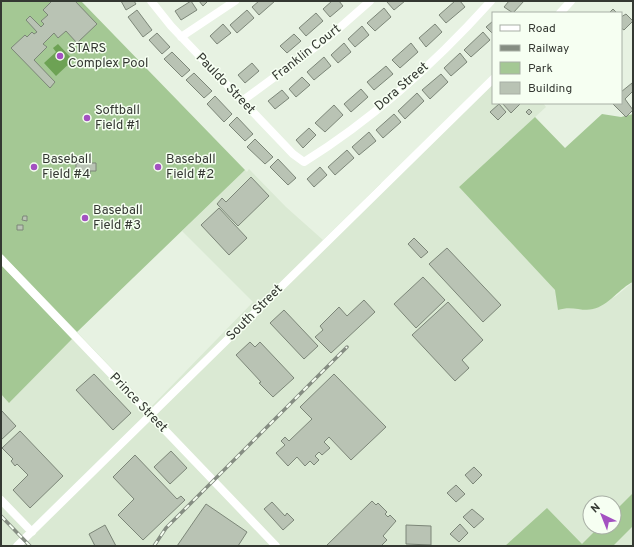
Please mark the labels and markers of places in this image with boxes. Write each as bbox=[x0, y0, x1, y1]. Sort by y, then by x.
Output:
place label: STARS Complex Pool bbox=[68, 41, 148, 72]
marker: STARS Complex Pool bbox=[55, 51, 65, 61]
place label: Softball Field #1 bbox=[95, 103, 140, 134]
marker: Softball Field #1 bbox=[82, 113, 92, 123]
place label: Baseball Field #4 bbox=[42, 152, 92, 183]
place label: Baseball Field #2 bbox=[166, 152, 216, 183]
marker: Baseball Field #4 bbox=[29, 162, 39, 172]
marker: Baseball Field #2 bbox=[153, 162, 163, 172]
place label: Baseball Field #3 bbox=[93, 203, 143, 234]
marker: Baseball Field #3 bbox=[80, 213, 90, 223]

